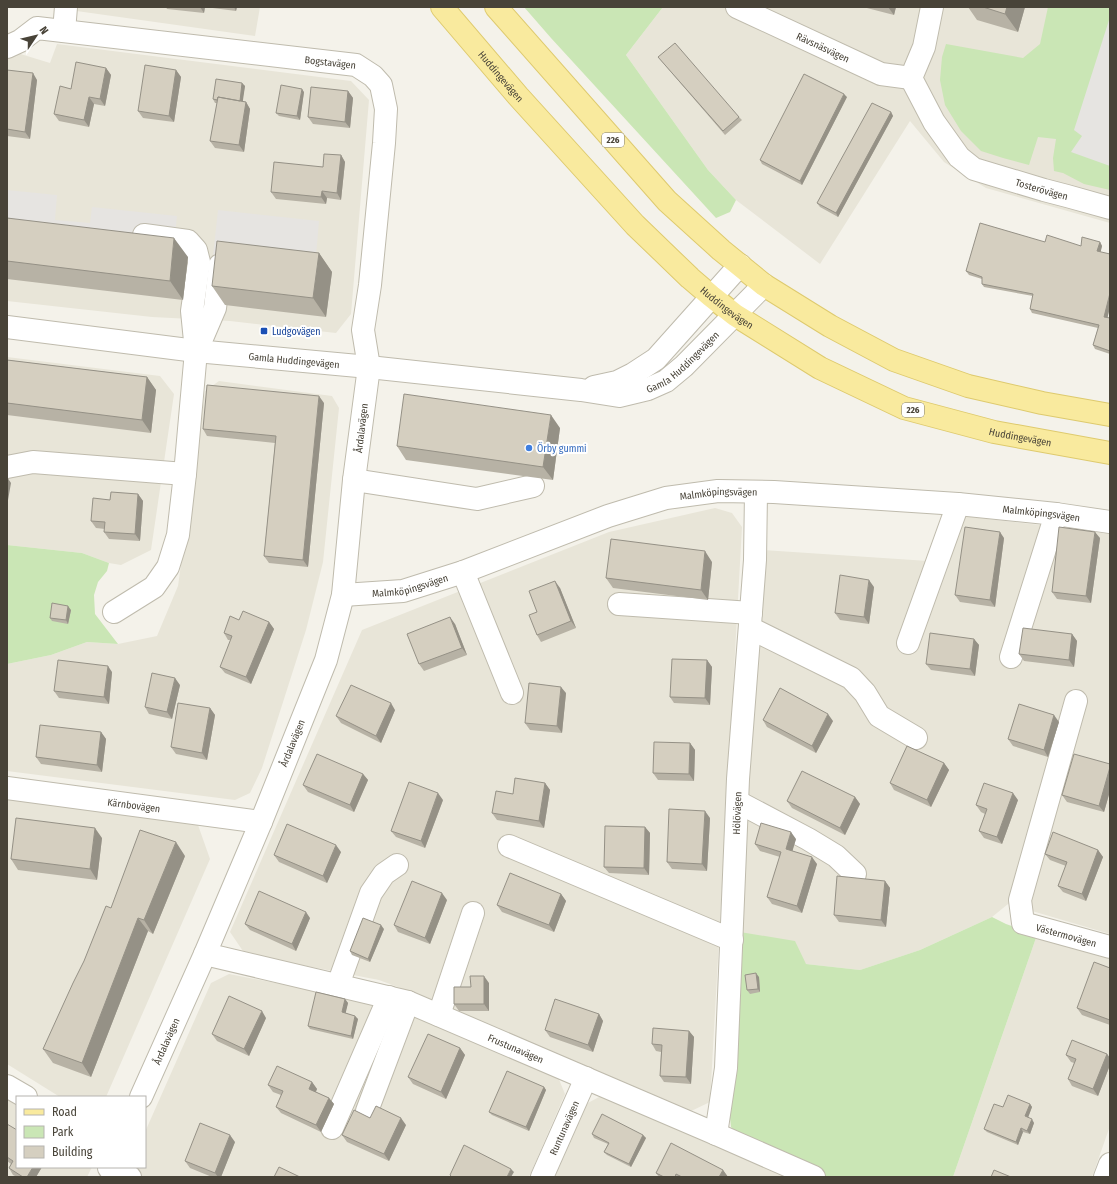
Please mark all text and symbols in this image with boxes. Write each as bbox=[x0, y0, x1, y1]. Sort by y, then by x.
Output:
north arrow bbox=[16, 16, 56, 56]
text: N bbox=[37, 24, 51, 37]
street label: Rävsnäsvägen bbox=[794, 31, 851, 65]
street label: Huddingevägen bbox=[475, 49, 525, 105]
street label: Bogstavägen bbox=[304, 54, 356, 72]
road number: 226 bbox=[602, 133, 624, 147]
street label: Tosterövägen bbox=[1014, 177, 1069, 203]
street label: Huddingevägen bbox=[697, 284, 755, 332]
marker: Ludgovägen bbox=[259, 326, 269, 336]
place label: Ludgovägen bbox=[272, 326, 321, 338]
street label: Gamla Huddingevägen bbox=[645, 329, 722, 396]
street label: Gamla Huddingevägen bbox=[248, 351, 340, 371]
street label: Årdalavägen bbox=[351, 402, 371, 454]
road number: 226 bbox=[902, 403, 924, 417]
street label: Huddingevägen bbox=[988, 426, 1052, 449]
place label: Örby gummi bbox=[537, 442, 587, 455]
marker: Örby gummi bbox=[524, 443, 534, 453]
street label: Malmköpingsvägen bbox=[679, 486, 757, 503]
street label: Malmköpingsvägen bbox=[1002, 504, 1081, 524]
street label: Malmköpingsvägen bbox=[372, 572, 450, 600]
street label: Årdalavägen bbox=[276, 717, 308, 769]
street label: Hölövägen bbox=[731, 791, 744, 835]
street label: Kärnbovägen bbox=[106, 796, 161, 815]
street label: Västermovägen bbox=[1035, 922, 1098, 950]
street label: Årdalavägen bbox=[149, 1015, 183, 1067]
street label: Frustunavägen bbox=[486, 1032, 545, 1066]
legend bbox=[16, 1096, 146, 1168]
street label: Runtunavägen bbox=[547, 1099, 582, 1157]
text: Road bbox=[52, 1105, 77, 1119]
text: Park bbox=[52, 1125, 74, 1139]
text: Building bbox=[52, 1145, 93, 1159]

